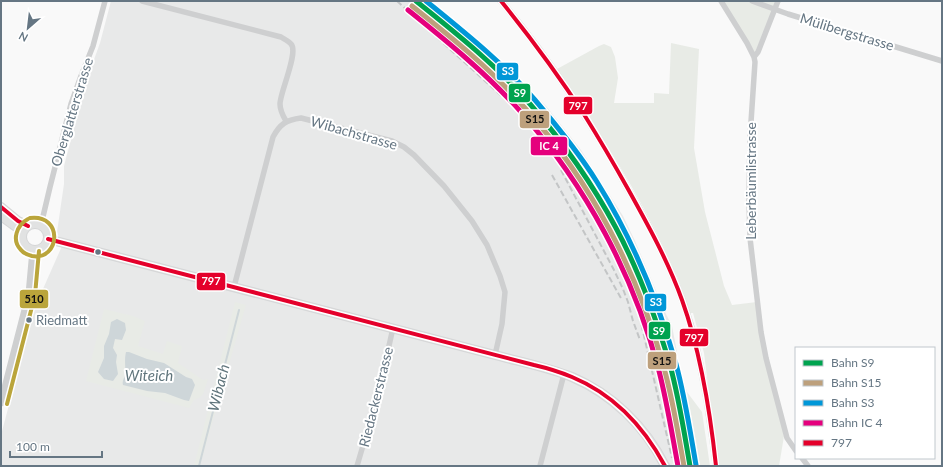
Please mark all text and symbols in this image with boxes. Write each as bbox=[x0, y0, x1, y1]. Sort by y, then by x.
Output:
north arrow bbox=[8, 8, 48, 48]
street label: Mülibergstrasse bbox=[798, 9, 896, 54]
text: N bbox=[16, 30, 30, 45]
street label: Oberglatterstrasse bbox=[47, 55, 96, 168]
line badge: S3 bbox=[496, 62, 519, 81]
text: S3 bbox=[502, 64, 514, 77]
line badge: S9 bbox=[508, 83, 531, 103]
text: S9 bbox=[514, 86, 526, 99]
line badge: 797 bbox=[563, 96, 593, 115]
text: 797 bbox=[568, 99, 588, 112]
line badge: S15 bbox=[519, 110, 550, 129]
street label: Wibachstrasse bbox=[309, 112, 400, 153]
text: S15 bbox=[526, 112, 544, 125]
street label: Leberbäumlistrasse bbox=[742, 122, 759, 240]
line badge: IC 4 bbox=[530, 136, 568, 156]
text: IC 4 bbox=[539, 139, 559, 152]
unlabelled marker bbox=[93, 247, 103, 257]
line badge: 797 bbox=[196, 272, 226, 291]
text: 797 bbox=[201, 274, 221, 287]
line badge: 510 bbox=[19, 289, 49, 309]
text: 510 bbox=[24, 292, 44, 305]
line badge: S3 bbox=[644, 293, 667, 312]
text: S3 bbox=[650, 295, 662, 308]
place label: Riedmatt bbox=[36, 312, 87, 328]
marker: Riedmatt bbox=[24, 315, 34, 325]
line badge: S9 bbox=[648, 321, 671, 340]
text: S9 bbox=[653, 324, 665, 337]
line badge: 797 bbox=[679, 328, 709, 347]
text: 797 bbox=[684, 331, 704, 344]
street label: Riedackerstrasse bbox=[355, 345, 396, 449]
legend bbox=[795, 347, 935, 459]
line badge: S15 bbox=[647, 351, 677, 370]
text: S15 bbox=[653, 354, 671, 367]
text: Bahn S9 bbox=[831, 355, 875, 370]
water label: Wibach bbox=[203, 362, 233, 413]
water label: Witeich bbox=[125, 366, 173, 384]
text: Bahn S15 bbox=[831, 375, 882, 390]
text: Bahn S3 bbox=[831, 395, 875, 410]
text: Bahn IC 4 bbox=[831, 415, 883, 430]
scale bar bbox=[10, 433, 102, 459]
text: 797 bbox=[831, 435, 852, 450]
text: 100 m bbox=[16, 439, 50, 454]

